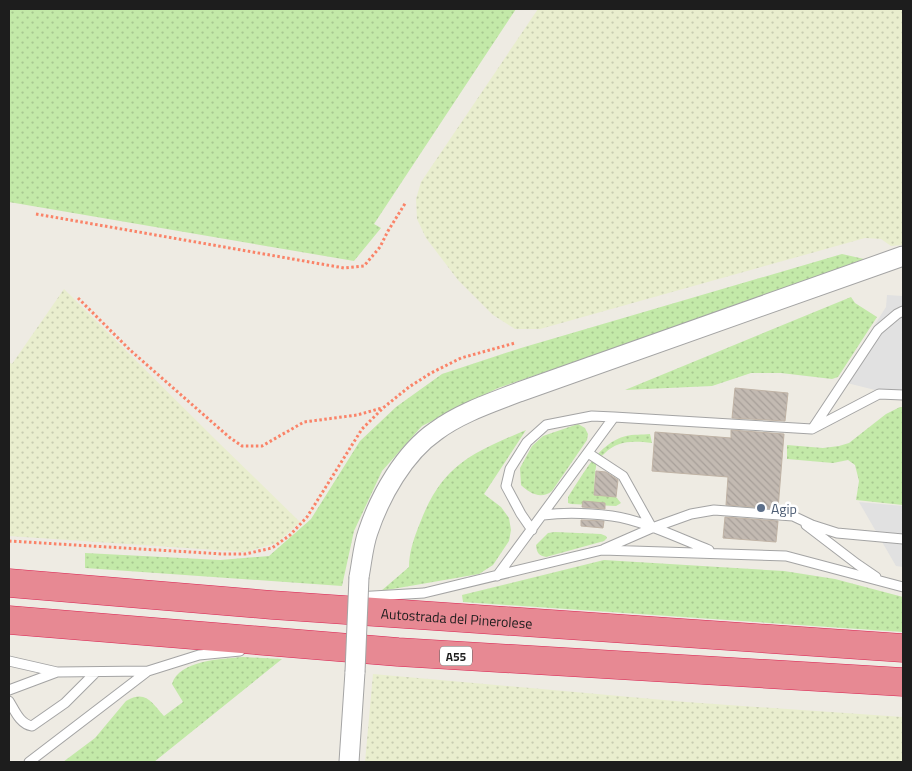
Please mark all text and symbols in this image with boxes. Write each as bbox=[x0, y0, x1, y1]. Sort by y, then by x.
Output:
place label: Agip bbox=[771, 498, 797, 519]
marker: Agip bbox=[755, 502, 767, 514]
street label: Autostrada del Pinerolese bbox=[380, 602, 533, 633]
road number: A55 bbox=[440, 646, 472, 666]

